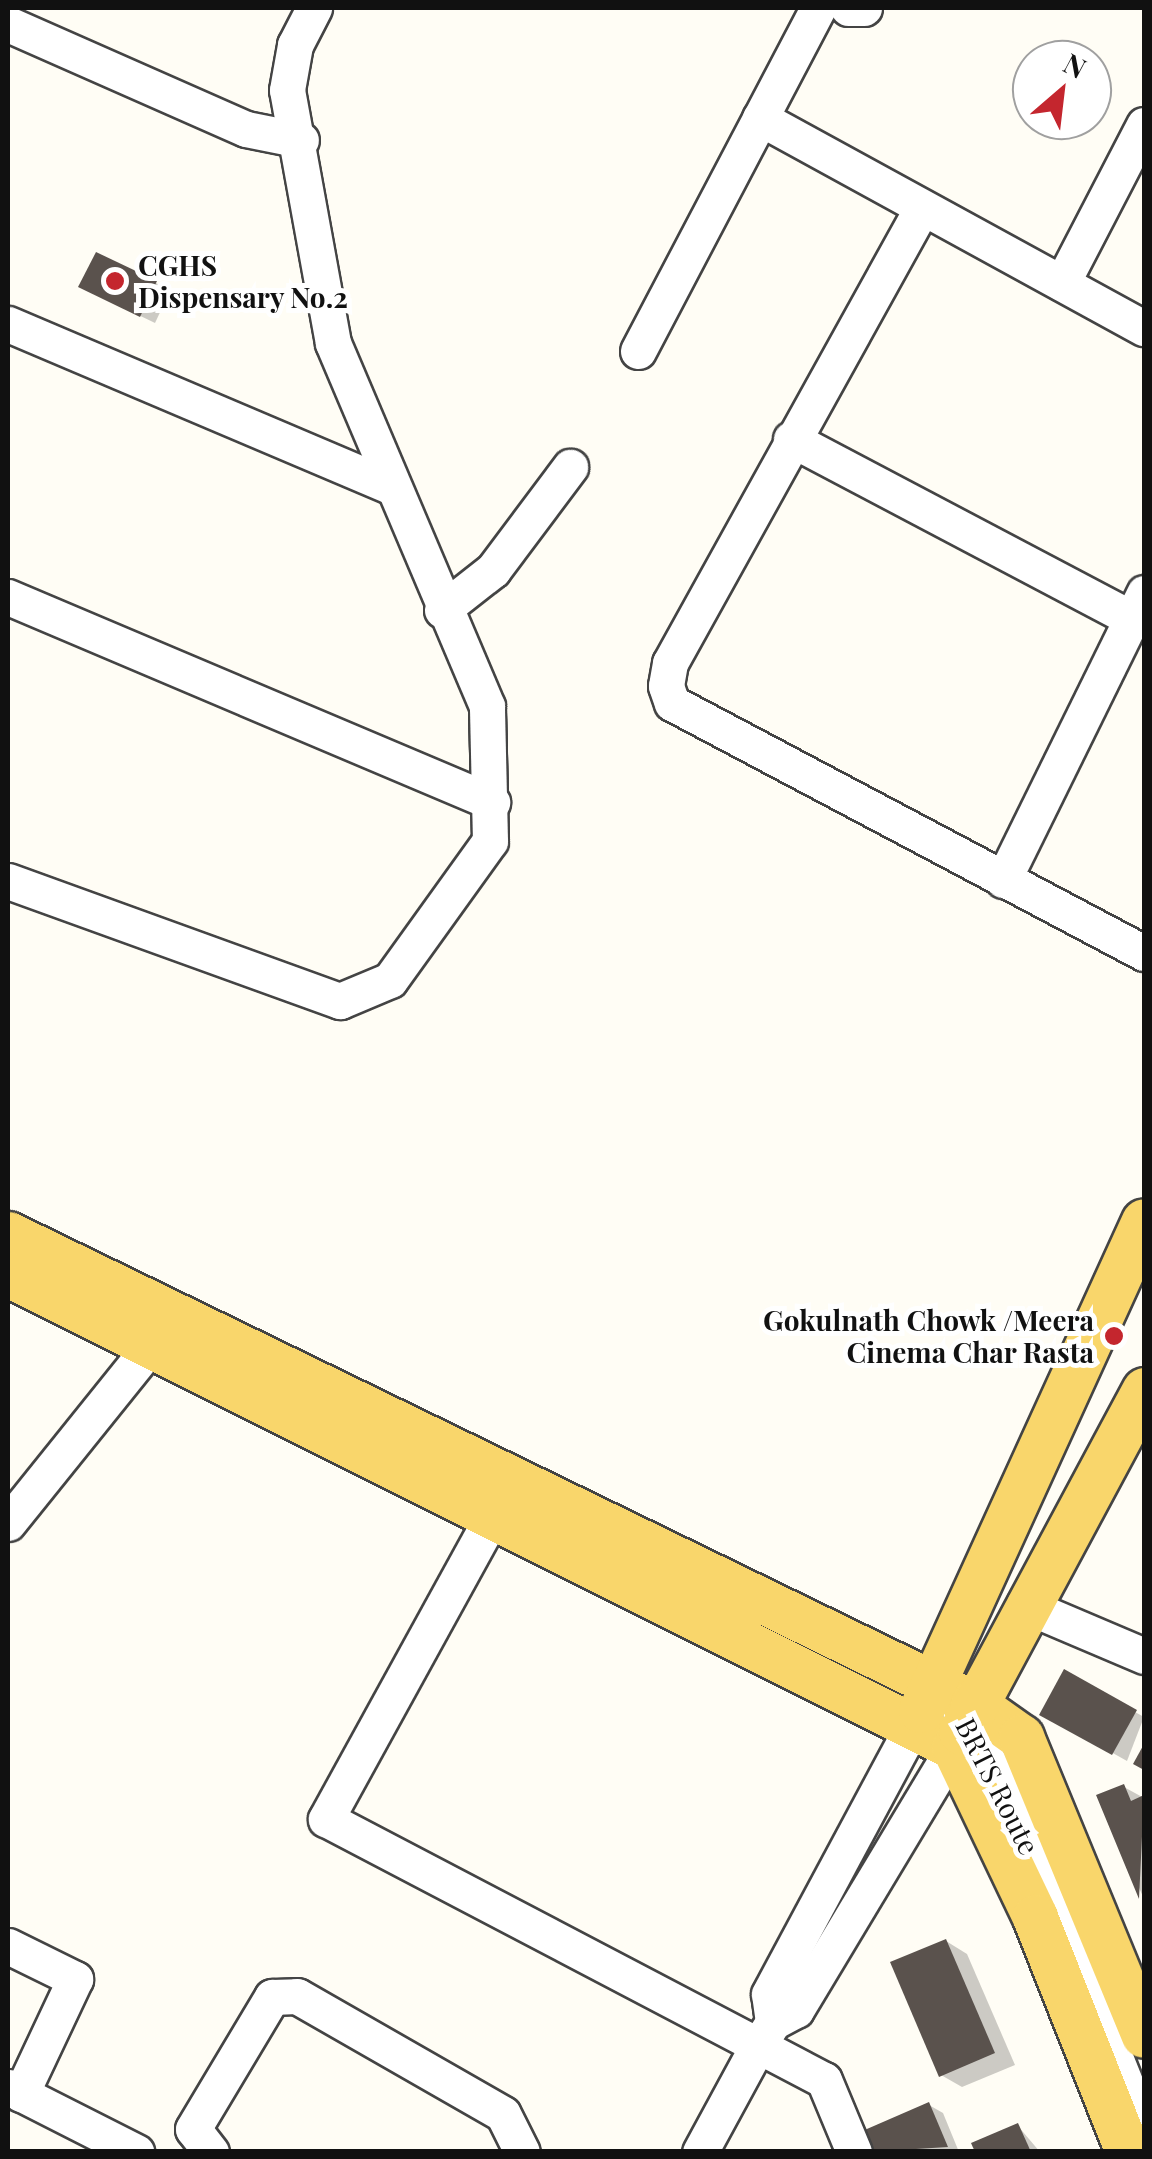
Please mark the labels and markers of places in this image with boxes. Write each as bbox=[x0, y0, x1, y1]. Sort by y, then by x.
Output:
place label: CGHS Dispensary No.2 bbox=[138, 248, 349, 314]
marker: CGHS Dispensary No.2 bbox=[102, 268, 128, 294]
place label: Gokulnath Chowk /Meera Cinema Char Rasta bbox=[763, 1303, 1094, 1369]
marker: Gokulnath Chowk /Meera Cinema Char Rasta bbox=[1103, 1325, 1125, 1347]

